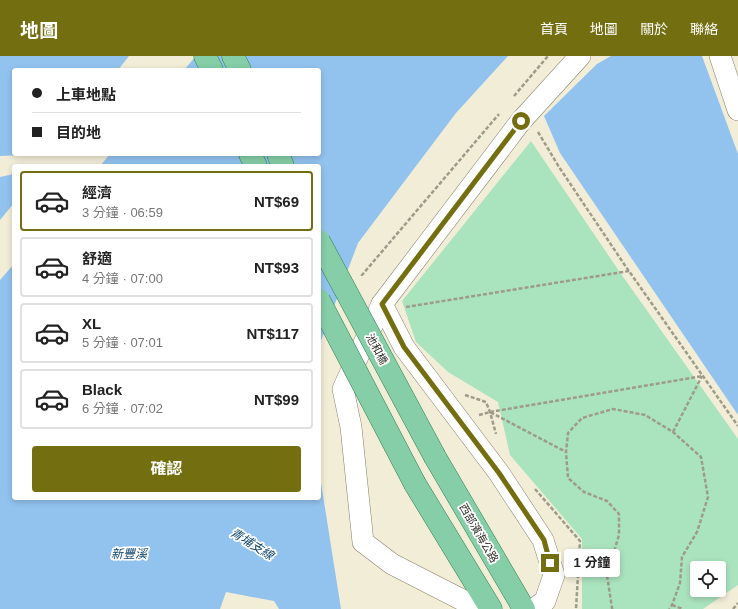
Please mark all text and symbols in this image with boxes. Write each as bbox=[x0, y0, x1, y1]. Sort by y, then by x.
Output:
text: 地圖 bbox=[20, 20, 58, 41]
text: 首頁 bbox=[540, 21, 568, 37]
text: 地圖 bbox=[590, 21, 618, 37]
text: 關於 bbox=[640, 21, 668, 37]
text: 聯絡 bbox=[690, 21, 718, 37]
text: 上車地點 bbox=[56, 86, 116, 103]
route start bbox=[512, 112, 530, 130]
text: 目的地 bbox=[56, 124, 101, 141]
icon: car bbox=[34, 183, 70, 219]
text: 經濟 bbox=[82, 184, 112, 201]
text: NT$69 bbox=[254, 193, 299, 210]
text: 3 分鐘 · 06:59 bbox=[82, 205, 163, 220]
icon: car bbox=[34, 249, 70, 285]
text: 舒適 bbox=[82, 250, 112, 267]
text: NT$93 bbox=[254, 259, 299, 276]
text: 4 分鐘 · 07:00 bbox=[82, 271, 163, 286]
icon: car bbox=[34, 315, 70, 351]
text: XL bbox=[82, 315, 101, 332]
text: NT$117 bbox=[246, 325, 299, 342]
street label: 池和橋 bbox=[364, 332, 390, 366]
text: 5 分鐘 · 07:01 bbox=[82, 335, 163, 350]
icon: car bbox=[34, 381, 70, 417]
text: Black bbox=[82, 381, 122, 398]
text: NT$99 bbox=[254, 391, 299, 408]
text: 6 分鐘 · 07:02 bbox=[82, 401, 163, 416]
button: 確認 bbox=[32, 446, 301, 492]
street label: 西部濱海公路 bbox=[457, 501, 501, 565]
water label: 青埔支線 bbox=[228, 525, 278, 564]
water label: 新豐溪 bbox=[111, 547, 149, 561]
callout: 1 分鐘 bbox=[564, 549, 620, 577]
route end bbox=[541, 554, 559, 572]
text: 1 分鐘 bbox=[574, 555, 610, 570]
map controls bbox=[690, 561, 726, 597]
button: locate bbox=[690, 561, 726, 597]

